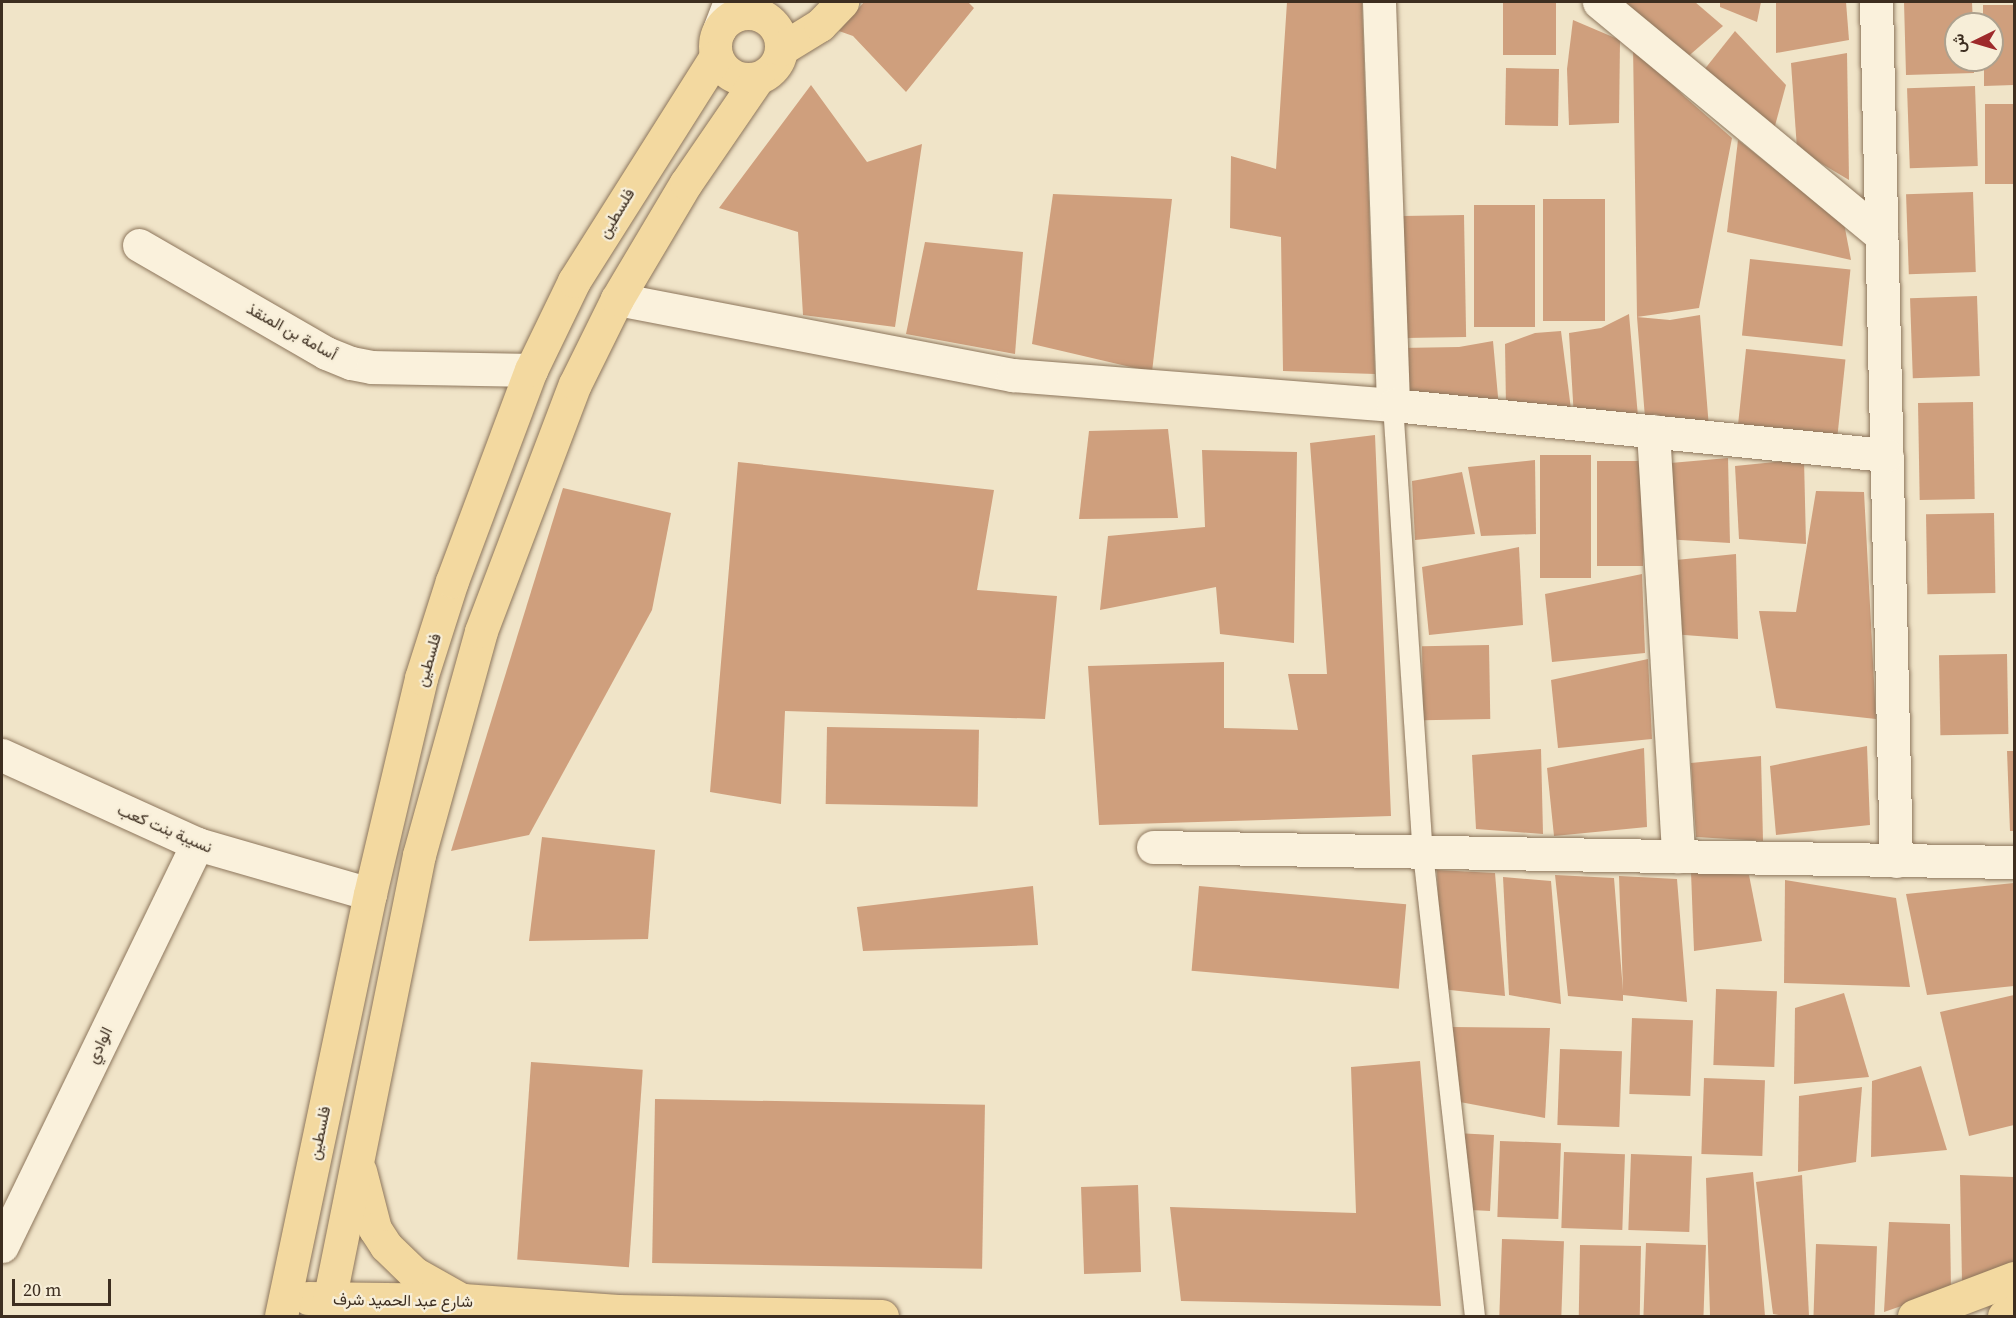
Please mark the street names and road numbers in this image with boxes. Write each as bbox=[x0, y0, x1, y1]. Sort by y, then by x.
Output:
street label: فلسطين bbox=[594, 185, 638, 241]
street label: أسامة بن المنقذ bbox=[243, 298, 341, 364]
street label: فلسطين bbox=[411, 631, 445, 689]
street label: نسيبة بنت كعب bbox=[115, 799, 215, 857]
street label: الوادي bbox=[82, 1024, 116, 1066]
street label: فلسطين bbox=[304, 1104, 334, 1162]
street label: شارع عبد الحميد شرف bbox=[333, 1289, 473, 1311]

